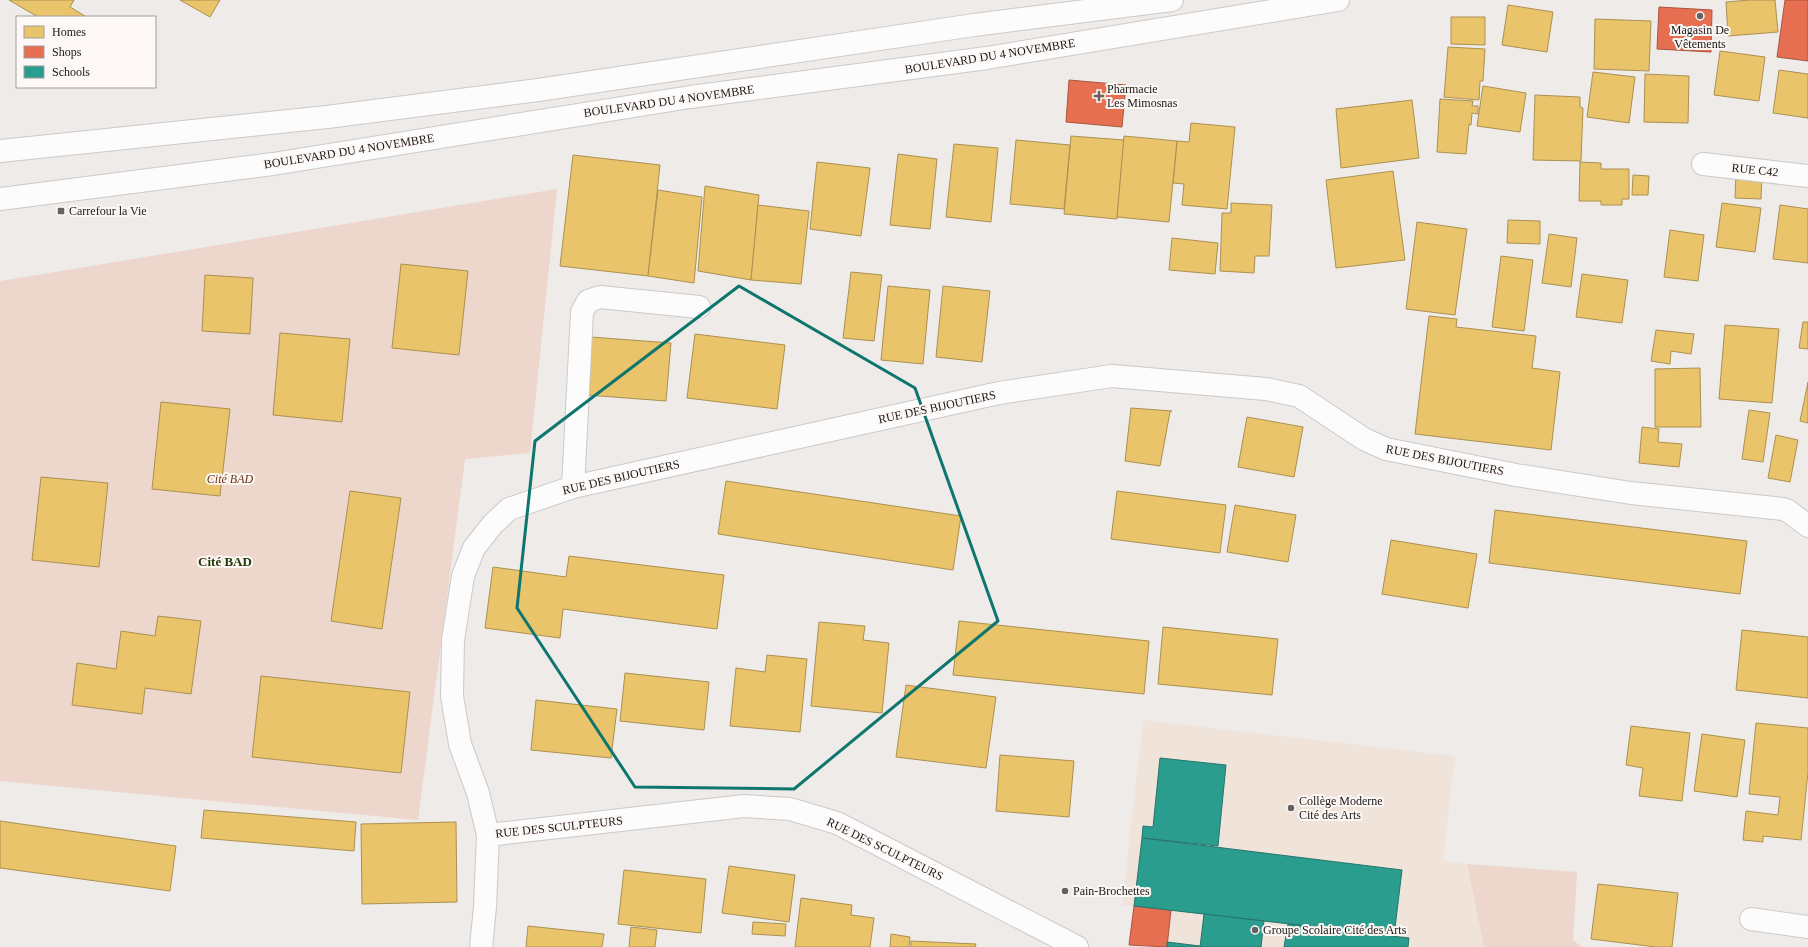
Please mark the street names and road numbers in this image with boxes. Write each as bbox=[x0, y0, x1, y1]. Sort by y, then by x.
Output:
street label: BOULEVARD DU 4 NOVEMBRE bbox=[904, 36, 1076, 76]
street label: BOULEVARD DU 4 NOVEMBRE bbox=[583, 82, 755, 120]
street label: BOULEVARD DU 4 NOVEMBRE bbox=[263, 131, 435, 171]
street label: RUE C42 bbox=[1731, 161, 1779, 179]
street label: RUE DES BIJOUTIERS bbox=[877, 388, 997, 426]
street label: RUE DES BIJOUTIERS bbox=[1385, 442, 1505, 478]
street label: RUE DES BIJOUTIERS bbox=[561, 457, 681, 497]
street label: RUE DES SCULPTEURS bbox=[495, 813, 623, 841]
street label: RUE DES SCULPTEURS bbox=[824, 815, 946, 883]

